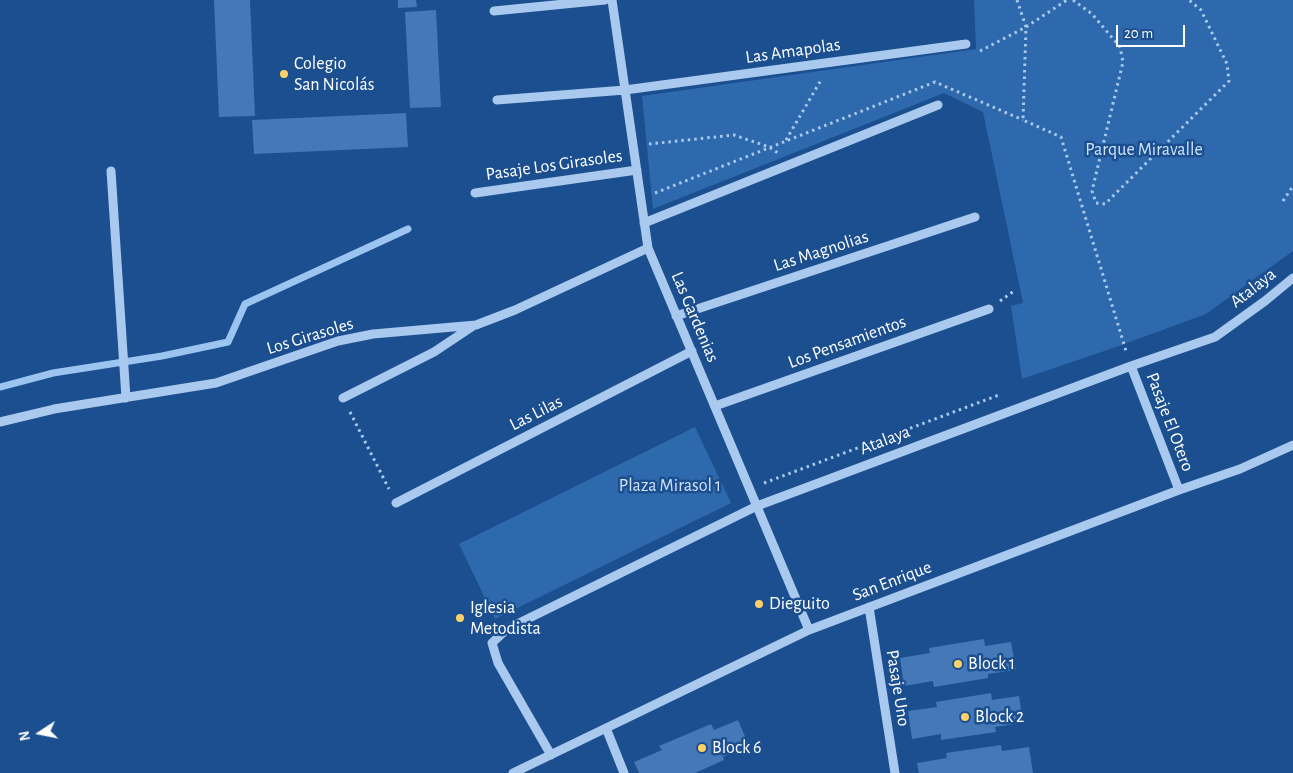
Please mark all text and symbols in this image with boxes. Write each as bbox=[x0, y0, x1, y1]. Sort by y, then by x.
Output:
scale bar bbox=[1118, 15, 1187, 47]
text: 20 m bbox=[1124, 26, 1153, 41]
street label: Las Amapolas bbox=[744, 34, 842, 68]
place label: Colegio San Nicolás bbox=[294, 53, 374, 96]
marker: Colegio San Nicolás bbox=[278, 68, 290, 80]
park label: Parque Miravalle bbox=[1085, 139, 1203, 161]
street label: Pasaje Los Girasoles bbox=[484, 145, 624, 185]
street label: Las Magnolias bbox=[771, 226, 871, 276]
street label: Atalaya bbox=[1226, 263, 1280, 313]
street label: Las Gardenias bbox=[666, 268, 724, 366]
street label: Los Pensamientos bbox=[785, 311, 909, 373]
street label: Los Girasoles bbox=[264, 313, 356, 359]
street label: Pasaje El Otero bbox=[1141, 370, 1199, 474]
street label: Las Lilas bbox=[506, 391, 566, 435]
street label: Atalaya bbox=[857, 421, 913, 459]
park label: Plaza Mirasol 1 bbox=[619, 475, 721, 497]
street label: San Enrique bbox=[849, 556, 935, 606]
place label: Dieguito bbox=[769, 593, 830, 615]
place label: Iglesia Metodista bbox=[470, 597, 541, 640]
marker: Dieguito bbox=[753, 598, 765, 610]
marker: Iglesia Metodista bbox=[454, 612, 466, 624]
street label: Pasaje Uno bbox=[881, 648, 915, 728]
place label: Block 1 bbox=[968, 653, 1015, 675]
marker: Block 1 bbox=[952, 658, 964, 670]
place label: Block 2 bbox=[975, 706, 1024, 728]
north arrow bbox=[15, 708, 65, 758]
marker: Block 2 bbox=[959, 711, 971, 723]
text: N bbox=[17, 730, 33, 742]
place label: Block 6 bbox=[712, 737, 762, 759]
marker: Block 6 bbox=[696, 742, 708, 754]

